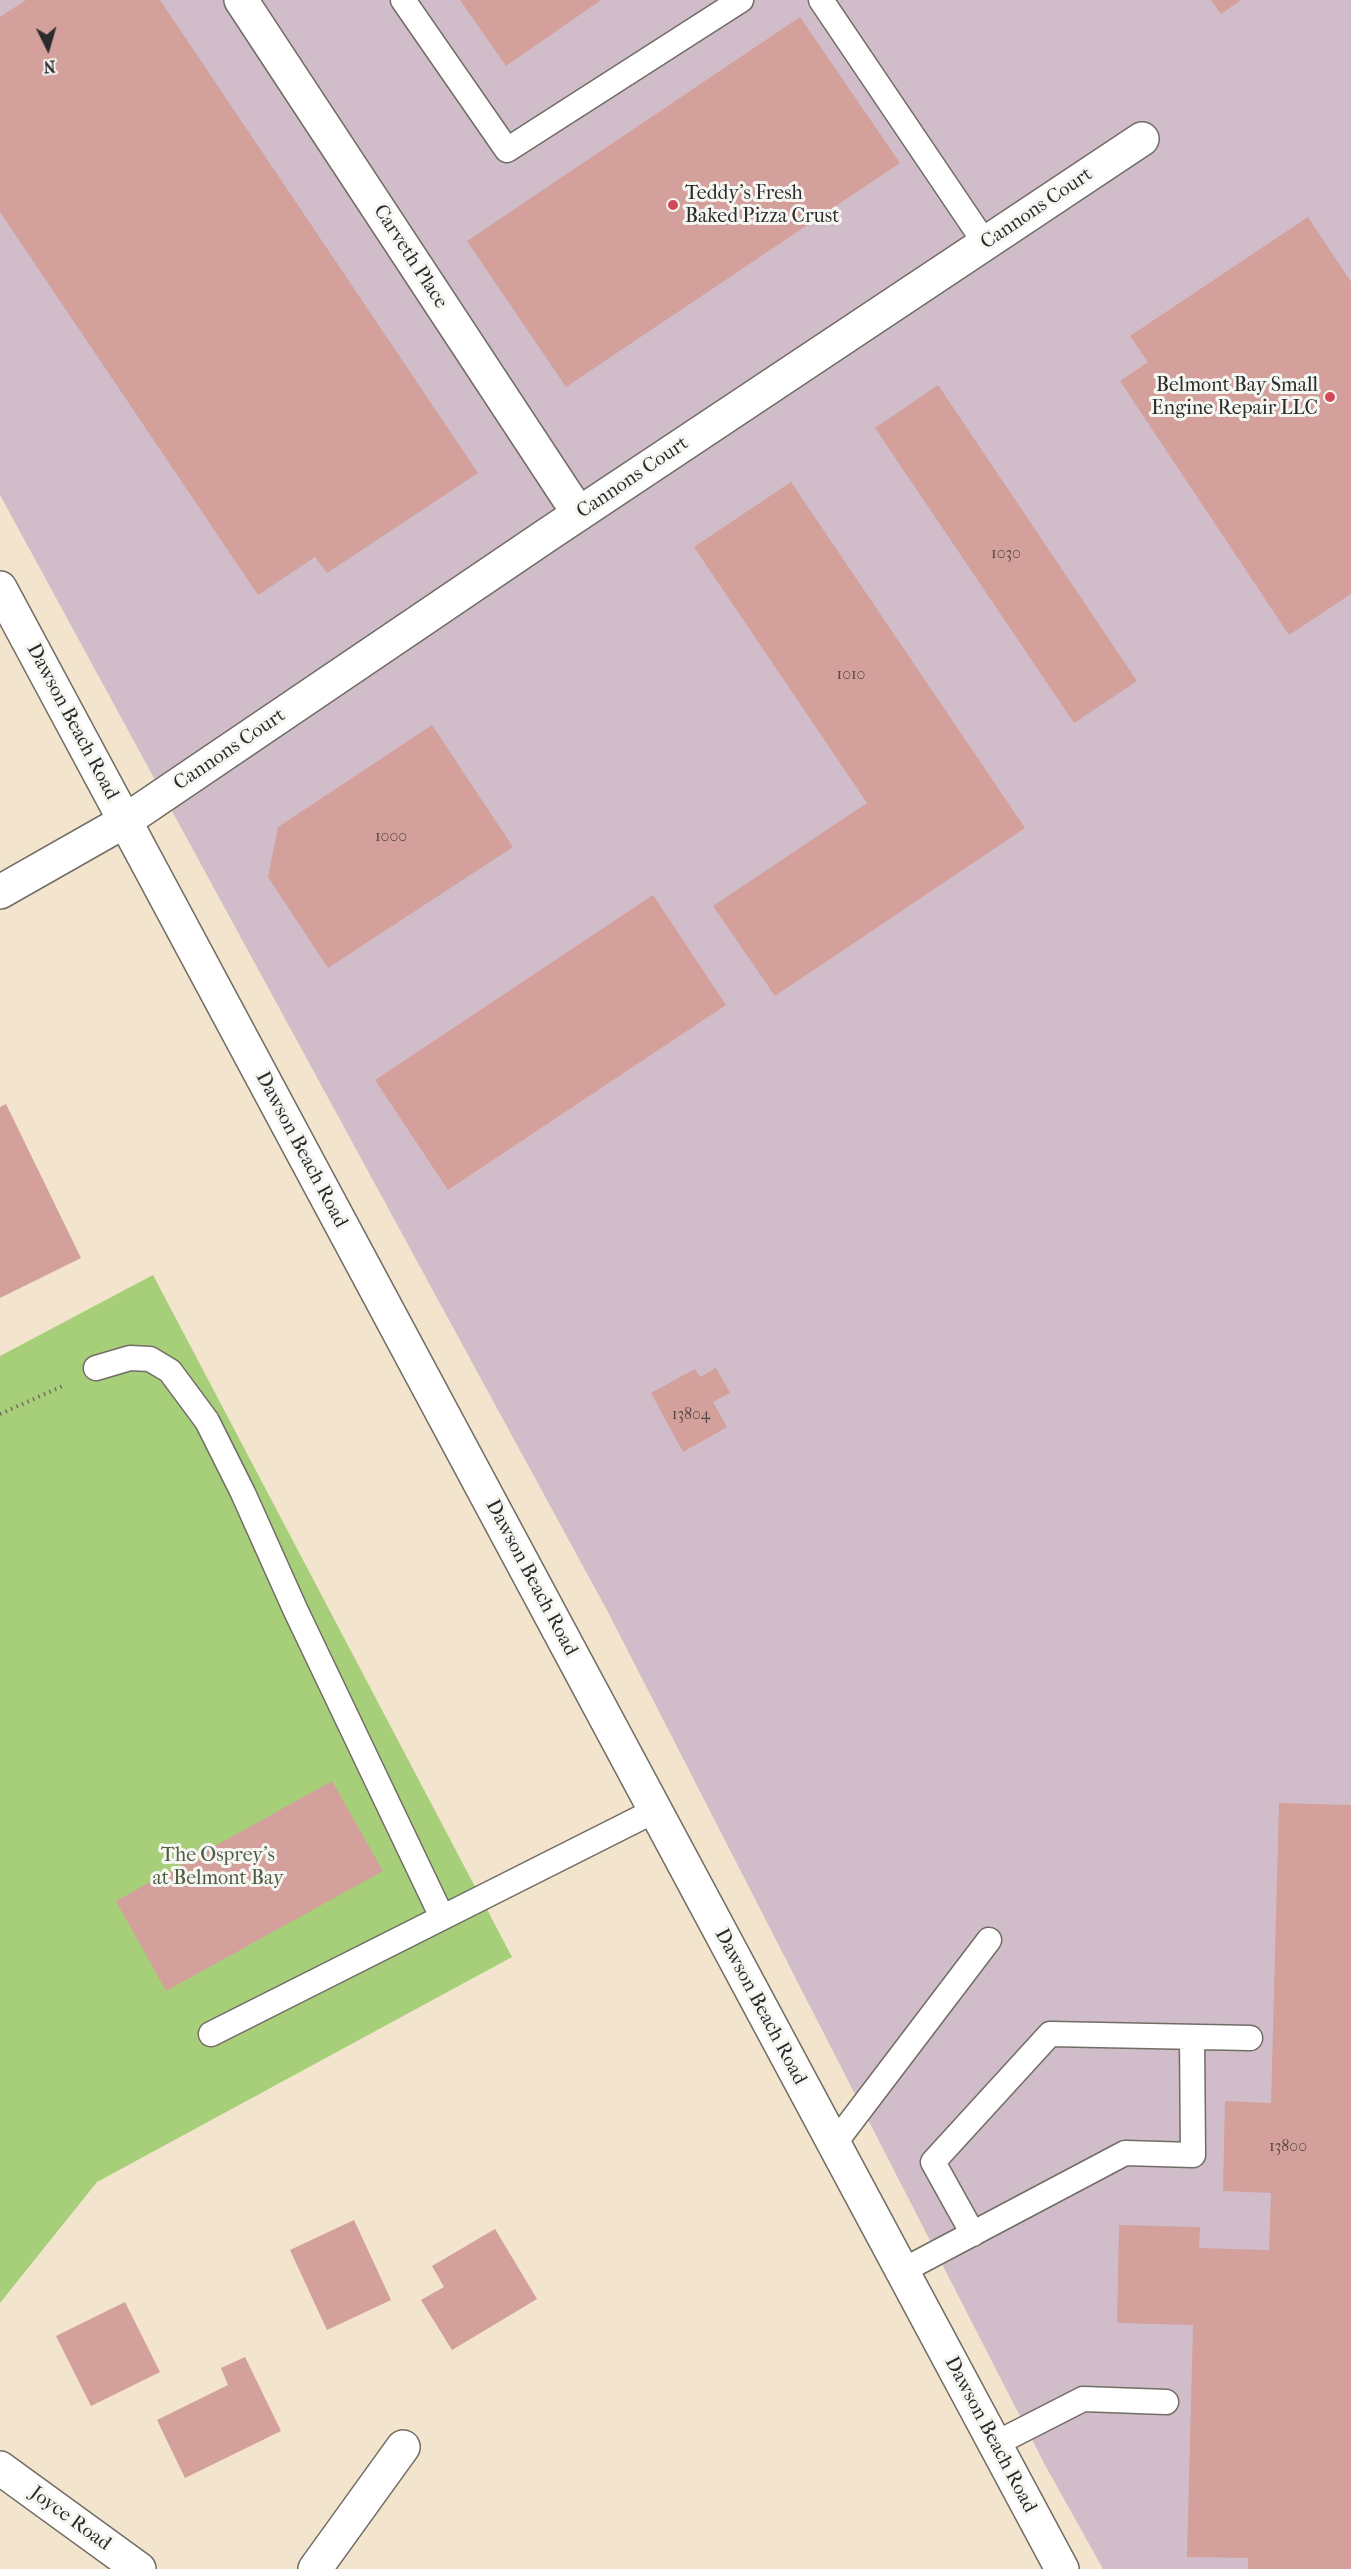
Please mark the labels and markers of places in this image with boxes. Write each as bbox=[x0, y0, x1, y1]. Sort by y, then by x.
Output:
place label: Teddy's Fresh Baked Pizza Crust bbox=[685, 182, 839, 229]
marker: Teddy's Fresh Baked Pizza Crust bbox=[666, 198, 680, 212]
place label: Belmont Bay Small Engine Repair LLC bbox=[1151, 374, 1318, 421]
marker: Belmont Bay Small Engine Repair LLC bbox=[1323, 390, 1337, 404]

